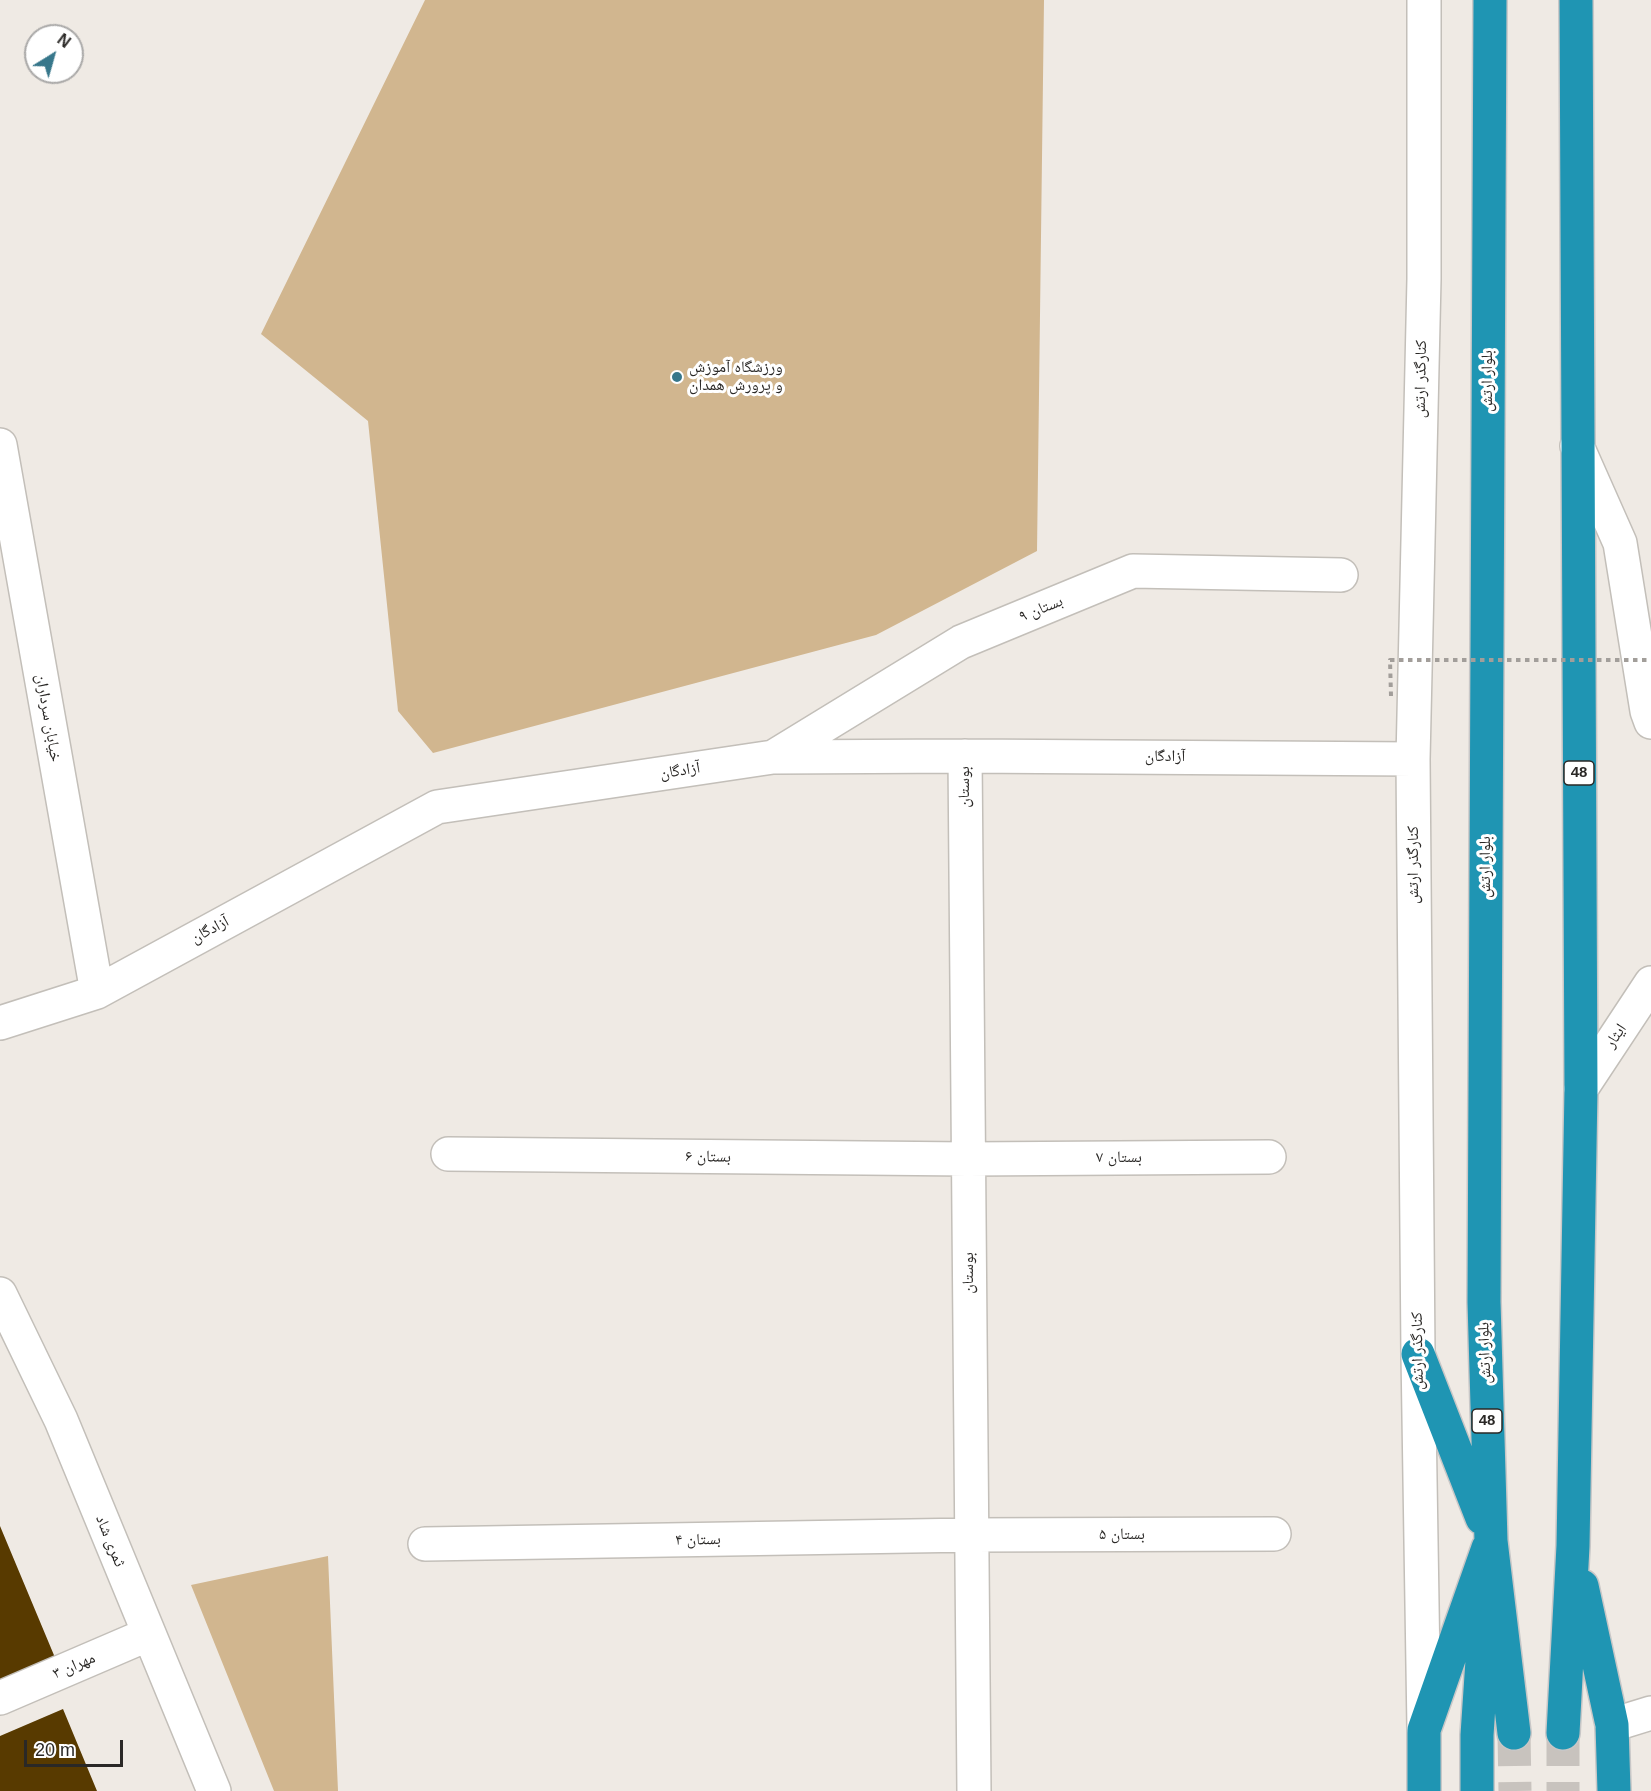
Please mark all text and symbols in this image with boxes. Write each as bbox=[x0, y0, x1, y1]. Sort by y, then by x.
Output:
north arrow bbox=[24, 24, 84, 84]
text: N bbox=[54, 31, 74, 51]
street label: کنارگذر ارتش bbox=[1411, 340, 1431, 418]
street label: بلوار ارتش bbox=[1478, 350, 1498, 412]
place label: ورزشگاه آموزش و پرورش همدان bbox=[689, 358, 783, 396]
marker: ورزشگاه آموزش و پرورش همدان bbox=[670, 370, 684, 384]
street label: بستان ۹ bbox=[1016, 592, 1066, 626]
street label: خیابان سرداران bbox=[31, 672, 65, 764]
street label: آزادگان bbox=[1145, 747, 1185, 767]
street label: آزادگان bbox=[659, 758, 701, 784]
road number: 48 bbox=[1564, 761, 1594, 785]
street label: بوستان bbox=[955, 766, 975, 808]
street label: کنارگذر ارتش bbox=[1404, 826, 1424, 904]
street label: بلوار ارتش bbox=[1476, 836, 1496, 898]
street label: آزادگان bbox=[188, 912, 232, 948]
street label: ایثار bbox=[1601, 1020, 1631, 1052]
street label: بستان ۶ bbox=[685, 1147, 731, 1167]
street label: بستان ۷ bbox=[1096, 1148, 1142, 1168]
street label: بوستان bbox=[959, 1252, 979, 1294]
street label: کنارگذر ارتش bbox=[1408, 1312, 1428, 1390]
street label: بلوار ارتش bbox=[1474, 1322, 1496, 1384]
road number: 48 bbox=[1472, 1409, 1502, 1433]
street label: ثمری شاد bbox=[91, 1512, 129, 1570]
street label: بستان ۵ bbox=[1099, 1525, 1145, 1545]
street label: بستان ۴ bbox=[675, 1530, 721, 1550]
street label: مهران ۳ bbox=[50, 1648, 98, 1684]
scale bar bbox=[27, 1728, 126, 1766]
text: 20 m bbox=[35, 1740, 75, 1760]

